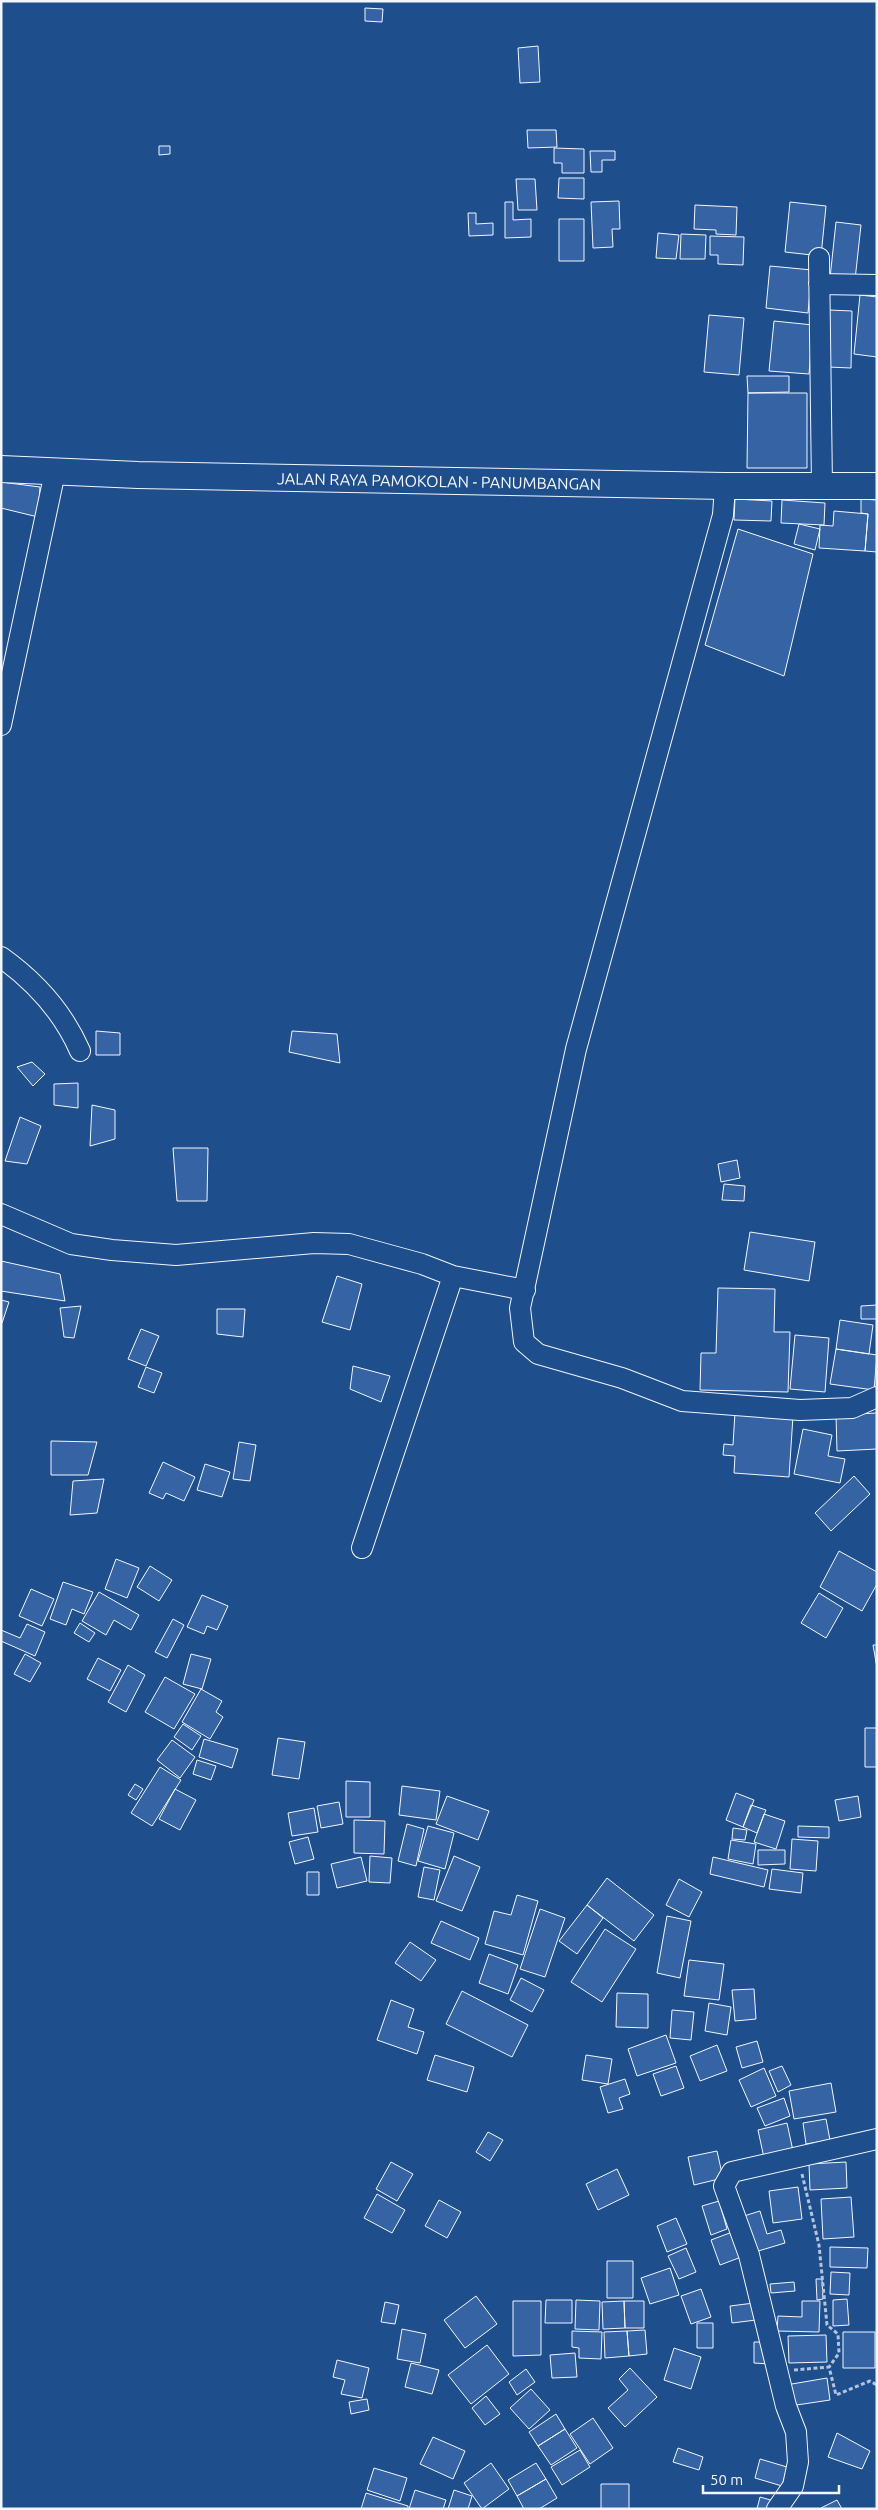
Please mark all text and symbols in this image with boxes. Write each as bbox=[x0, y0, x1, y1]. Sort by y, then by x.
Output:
street label: JALAN RAYA PAMOKOLAN - PANUMBANGAN bbox=[277, 469, 601, 493]
scale bar bbox=[703, 2462, 839, 2494]
text: 50 m bbox=[710, 2471, 743, 2488]

